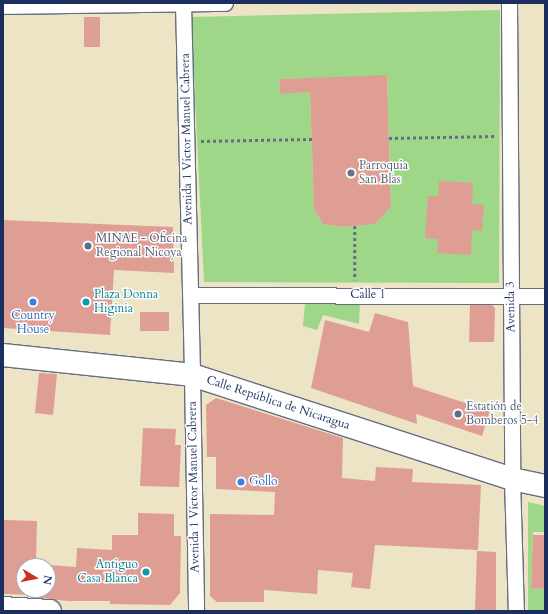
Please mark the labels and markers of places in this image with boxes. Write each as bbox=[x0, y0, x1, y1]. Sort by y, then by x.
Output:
place label: Parroquia San Blas bbox=[359, 159, 408, 187]
marker: Parroquia San Blas bbox=[346, 168, 356, 178]
place label: MINAE - Oficina Regional Nicoya bbox=[96, 232, 187, 260]
marker: MINAE - Oficina Regional Nicoya bbox=[83, 241, 93, 251]
place label: Plaza Donna Higinia bbox=[94, 288, 158, 316]
marker: Country House bbox=[28, 297, 38, 307]
marker: Plaza Donna Higinia bbox=[81, 297, 91, 307]
place label: Country House bbox=[11, 309, 55, 337]
place label: Estatión de Bomberos 5-4 bbox=[466, 400, 538, 428]
marker: Estatión de Bomberos 5-4 bbox=[453, 409, 463, 419]
place label: Gollo bbox=[249, 475, 278, 489]
marker: Gollo bbox=[236, 477, 246, 487]
place label: Antiguo Casa Blanca bbox=[77, 558, 138, 586]
marker: Antiguo Casa Blanca bbox=[141, 567, 151, 577]

